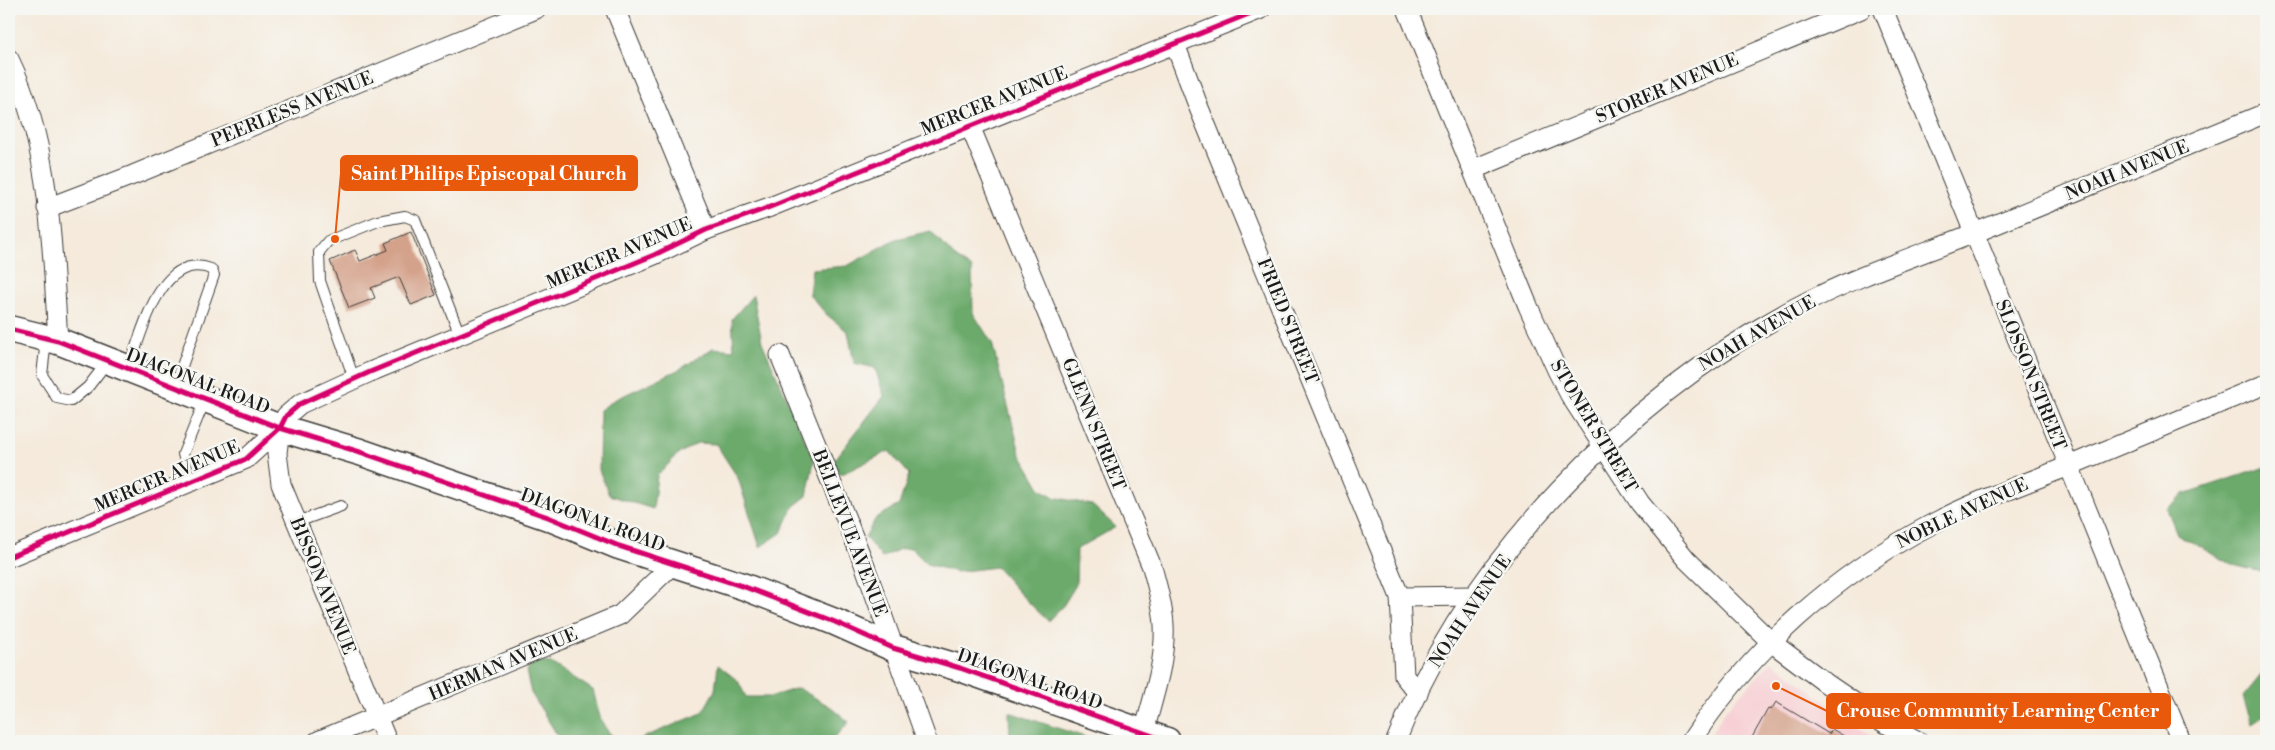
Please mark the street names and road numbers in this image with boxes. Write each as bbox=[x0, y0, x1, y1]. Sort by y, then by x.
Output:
street label: STORER AVENUE bbox=[1592, 48, 1742, 129]
street label: MERCER AVENUE bbox=[917, 62, 1071, 141]
street label: PEERLESS AVENUE bbox=[208, 66, 377, 153]
street label: NOAH AVENUE bbox=[2062, 135, 2192, 206]
street label: MERCER AVENUE bbox=[543, 212, 696, 295]
street label: FRIED STREET bbox=[1252, 255, 1323, 388]
street label: NOAH AVENUE bbox=[1695, 291, 1820, 376]
street label: SLOSSON STREET bbox=[1990, 296, 2071, 454]
street label: DIAGONAL ROAD bbox=[123, 343, 273, 420]
street label: GLENN STREET bbox=[1057, 355, 1131, 494]
street label: STONER STREET bbox=[1545, 356, 1643, 497]
street label: MERCER AVENUE bbox=[91, 435, 244, 518]
street label: BELLEVUE AVENUE bbox=[807, 445, 892, 620]
street label: NOBLE AVENUE bbox=[1893, 473, 2032, 554]
street label: DIAGONAL ROAD bbox=[517, 484, 668, 557]
street label: BISSON AVENUE bbox=[284, 513, 361, 658]
street label: NOAH AVENUE bbox=[1424, 550, 1517, 672]
street label: HERMAN AVENUE bbox=[425, 623, 581, 706]
street label: DIAGONAL ROAD bbox=[954, 644, 1106, 715]

